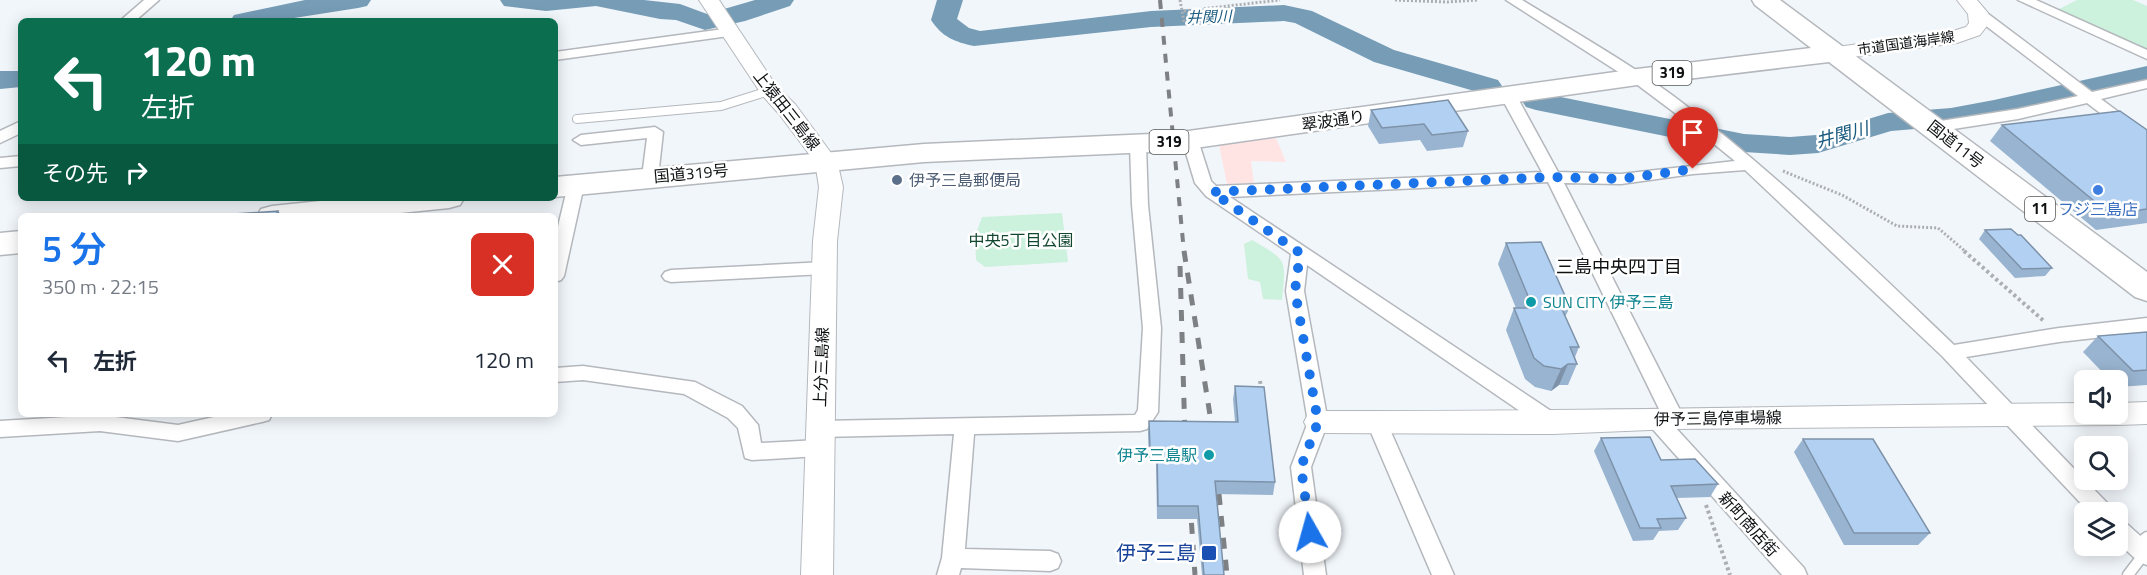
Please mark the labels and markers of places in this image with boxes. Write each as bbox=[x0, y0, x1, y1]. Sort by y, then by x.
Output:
pin bbox=[1667, 107, 1718, 169]
place label: 伊予三島郵便局 bbox=[909, 168, 1021, 192]
marker: 伊予三島郵便局 bbox=[890, 173, 904, 187]
marker: フジ三島店 bbox=[2091, 183, 2105, 197]
place label: フジ三島店 bbox=[2058, 197, 2138, 221]
place label: SUN CITY 伊予三島 bbox=[1543, 290, 1674, 314]
marker: SUN CITY 伊予三島 bbox=[1524, 295, 1538, 309]
place label: 伊予三島駅 bbox=[1117, 443, 1197, 467]
marker: 伊予三島駅 bbox=[1202, 448, 1216, 462]
place label: 伊予三島 bbox=[1116, 537, 1196, 568]
marker: 伊予三島 bbox=[1200, 544, 1218, 562]

